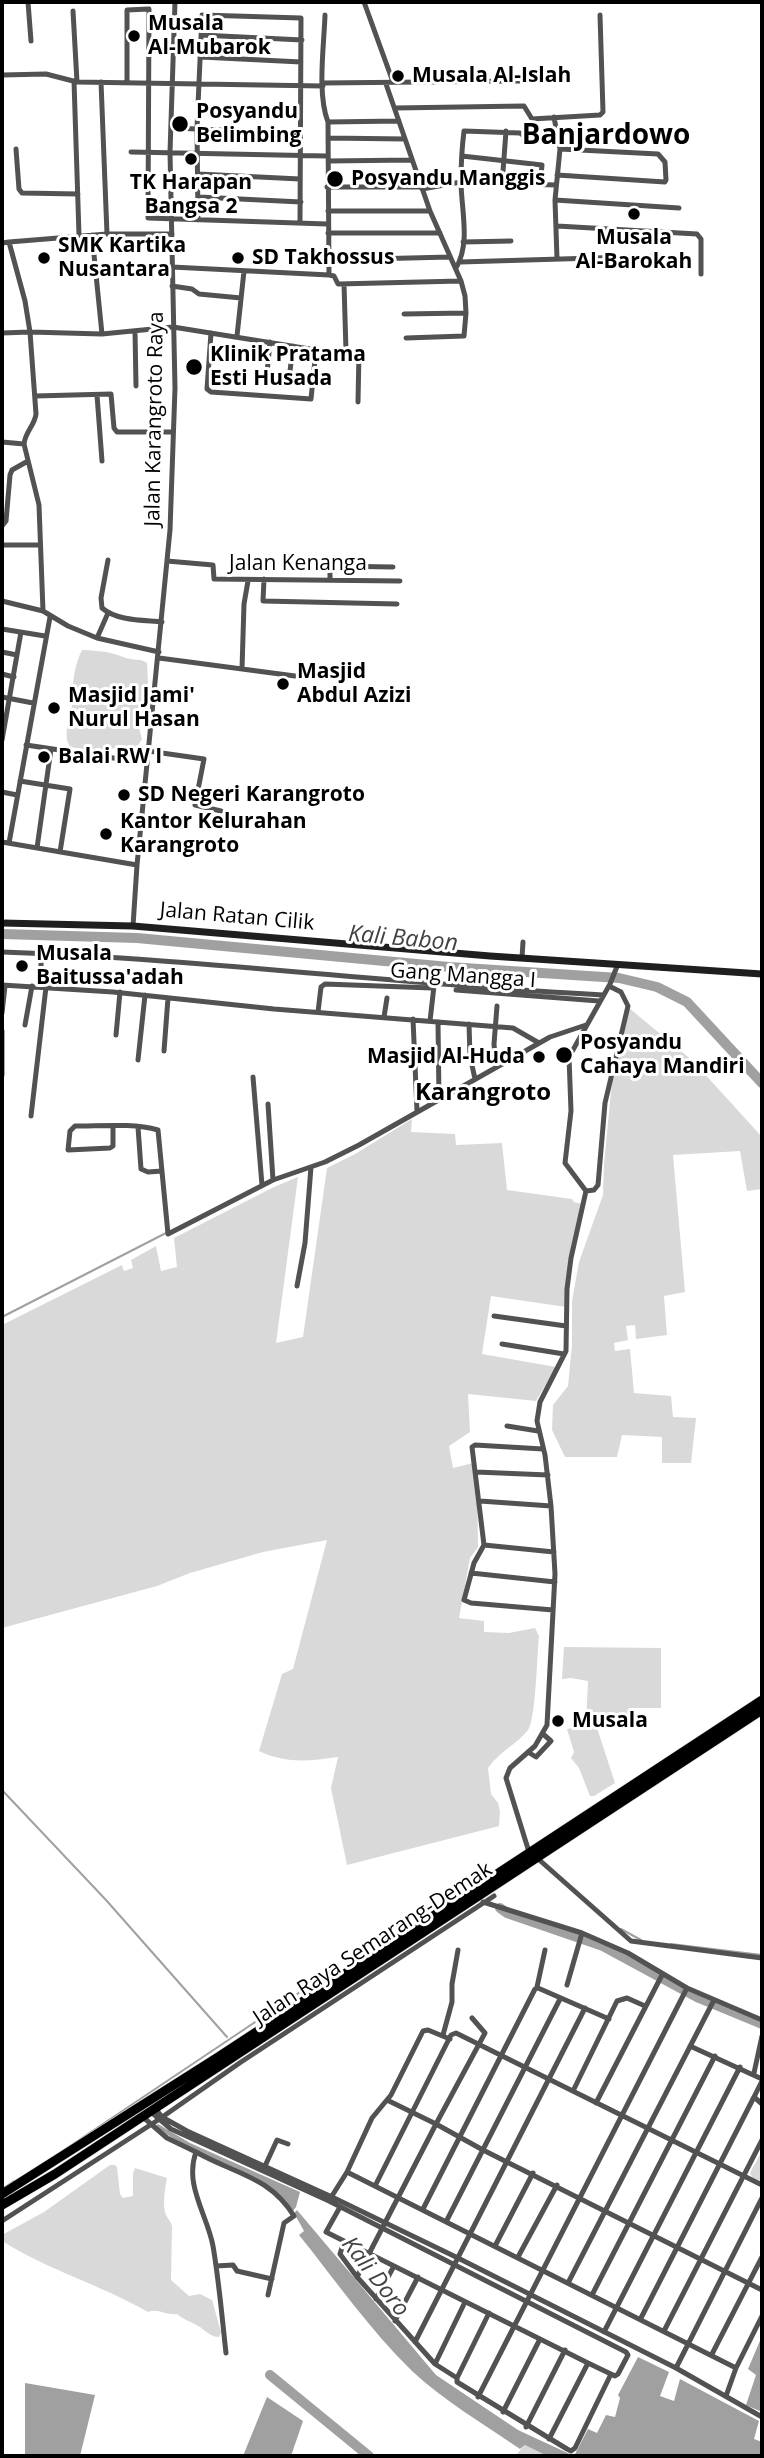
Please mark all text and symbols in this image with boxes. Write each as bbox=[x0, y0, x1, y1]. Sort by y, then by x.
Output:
place label: Musala Al-Mubarok bbox=[148, 11, 271, 61]
marker: Musala Al-Mubarok bbox=[126, 28, 142, 44]
place label: Musala Al-Islah bbox=[412, 63, 571, 89]
marker: Musala Al-Islah bbox=[390, 68, 406, 84]
place label: Posyandu Belimbing bbox=[196, 99, 301, 149]
marker: Posyandu Belimbing bbox=[170, 114, 190, 134]
district label: Banjardowo bbox=[522, 119, 690, 153]
marker: TK Harapan Bangsa 2 bbox=[183, 151, 199, 167]
place label: Posyandu Manggis bbox=[351, 166, 545, 192]
marker: Posyandu Manggis bbox=[325, 169, 345, 189]
place label: TK Harapan Bangsa 2 bbox=[130, 170, 252, 220]
marker: Musala Al-Barokah bbox=[626, 206, 642, 222]
place label: Musala Al-Barokah bbox=[576, 225, 692, 275]
place label: SMK Kartika Nusantara bbox=[58, 233, 186, 283]
place label: SD Takhossus bbox=[252, 245, 394, 271]
marker: SMK Kartika Nusantara bbox=[36, 250, 52, 266]
marker: SD Takhossus bbox=[230, 250, 246, 266]
street label: Jalan Karangroto Raya bbox=[141, 311, 169, 527]
place label: Klinik Pratama Esti Husada bbox=[210, 342, 366, 392]
marker: Klinik Pratama Esti Husada bbox=[184, 357, 204, 377]
street label: Jalan Kenanga bbox=[229, 551, 367, 577]
place label: Masjid Abdul Azizi bbox=[297, 659, 412, 709]
marker: Masjid Abdul Azizi bbox=[275, 676, 291, 692]
place label: Masjid Jami' Nurul Hasan bbox=[68, 683, 200, 733]
marker: Masjid Jami' Nurul Hasan bbox=[46, 700, 62, 716]
place label: Balai RW I bbox=[58, 744, 162, 770]
marker: Balai RW I bbox=[36, 749, 52, 765]
place label: SD Negeri Karangroto bbox=[138, 782, 365, 808]
marker: SD Negeri Karangroto bbox=[116, 787, 132, 803]
place label: Kantor Kelurahan Karangroto bbox=[120, 809, 307, 859]
marker: Kantor Kelurahan Karangroto bbox=[98, 826, 114, 842]
street label: Jalan Ratan Cilik bbox=[159, 898, 315, 936]
water label: Kali Babon bbox=[347, 920, 459, 958]
place label: Musala Baitussa'adah bbox=[36, 941, 184, 991]
marker: Musala Baitussa'adah bbox=[14, 958, 30, 974]
street label: Gang Mangga I bbox=[389, 958, 537, 994]
place label: Posyandu Cahaya Mandiri bbox=[580, 1030, 745, 1080]
place label: Masjid Al-Huda bbox=[367, 1044, 525, 1070]
marker: Posyandu Cahaya Mandiri bbox=[554, 1045, 574, 1065]
marker: Masjid Al-Huda bbox=[531, 1049, 547, 1065]
district label: Karangroto bbox=[415, 1079, 551, 1107]
place label: Musala bbox=[572, 1708, 648, 1734]
marker: Musala bbox=[550, 1713, 566, 1729]
street label: Jalan Raya Semarang-Demak bbox=[249, 1857, 497, 2031]
water label: Kali Doro bbox=[335, 2232, 415, 2322]

